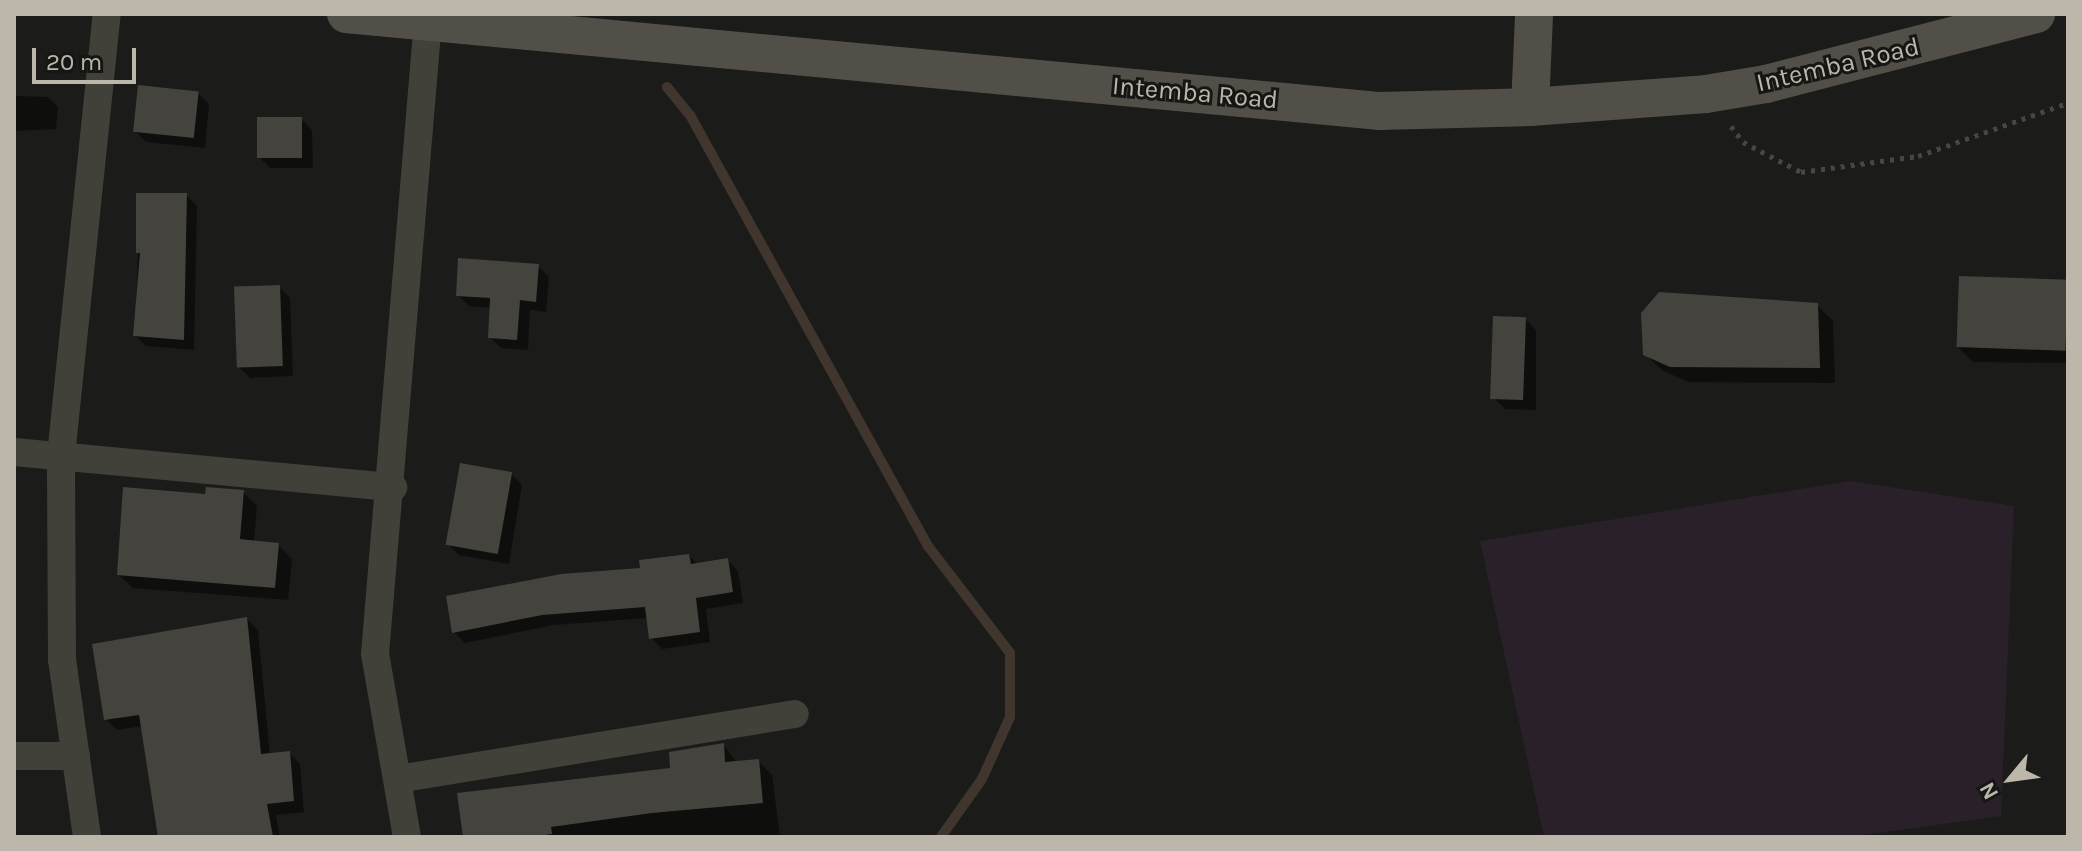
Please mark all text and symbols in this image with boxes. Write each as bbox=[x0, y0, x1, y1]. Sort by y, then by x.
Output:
street label: Intemba Road bbox=[1754, 31, 1922, 99]
scale bar bbox=[36, 32, 140, 82]
text: 20 m bbox=[46, 48, 102, 76]
street label: Intemba Road bbox=[1111, 70, 1279, 116]
north arrow bbox=[1970, 739, 2050, 819]
text: N bbox=[1974, 777, 2004, 804]

